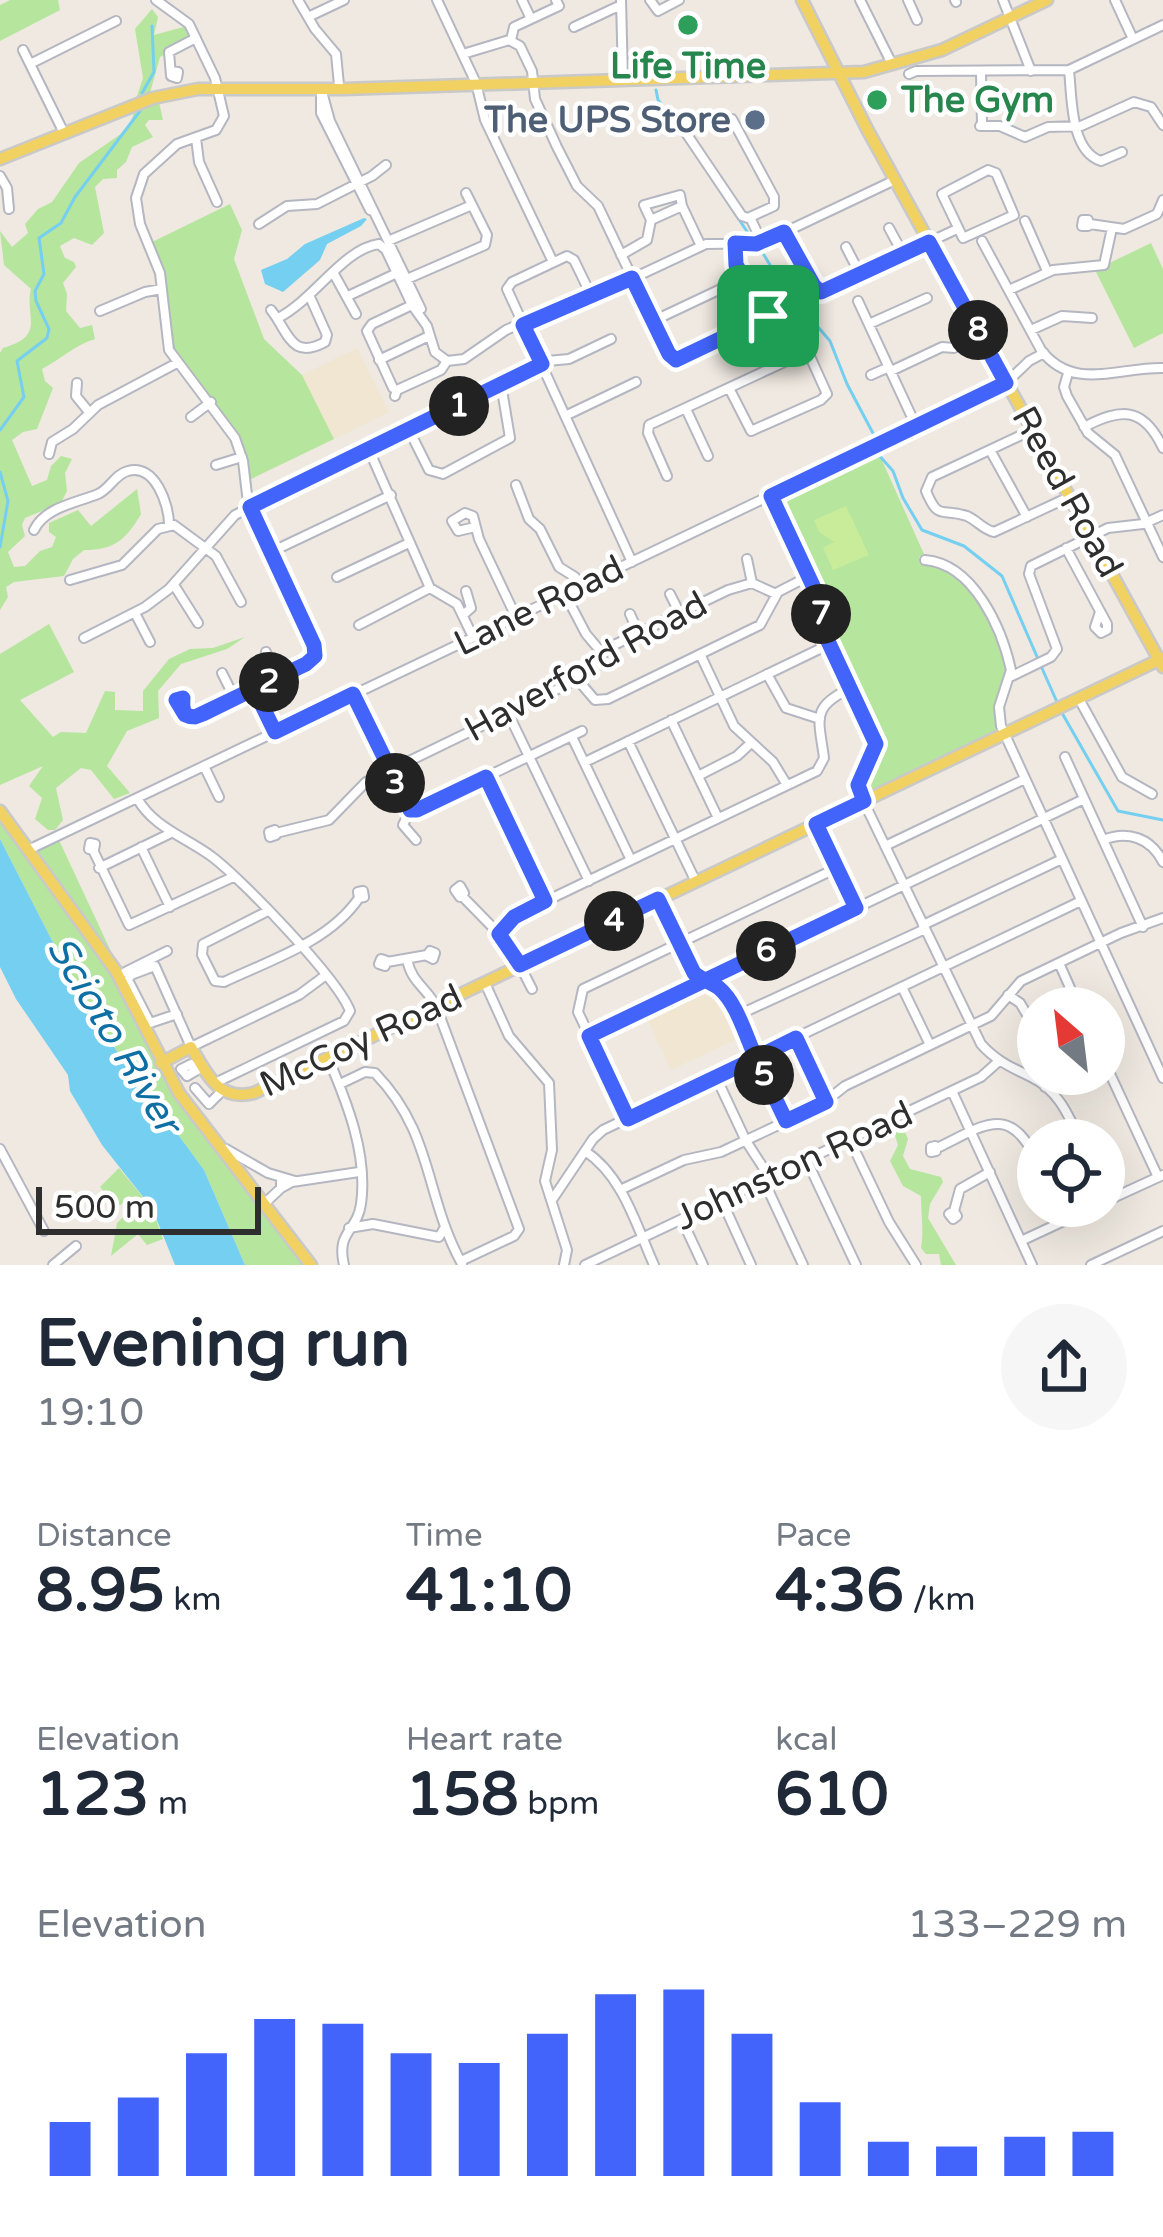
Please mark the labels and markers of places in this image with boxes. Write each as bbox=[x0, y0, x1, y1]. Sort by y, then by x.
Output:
marker: Life Time bbox=[675, 12, 701, 38]
place label: Life Time bbox=[610, 45, 766, 88]
place label: The Gym bbox=[900, 79, 1054, 122]
marker: The Gym bbox=[864, 87, 890, 113]
place label: The UPS Store bbox=[483, 99, 731, 142]
marker: The UPS Store bbox=[742, 107, 768, 133]
pin bbox=[717, 265, 819, 367]
pin: 8 bbox=[948, 300, 1008, 360]
pin: 1 bbox=[429, 376, 489, 436]
pin: 7 bbox=[791, 584, 851, 644]
pin: 2 bbox=[239, 652, 299, 712]
pin: 3 bbox=[365, 753, 425, 813]
pin: 4 bbox=[584, 891, 644, 951]
pin: 6 bbox=[736, 921, 796, 981]
pin: 5 bbox=[734, 1045, 794, 1105]

